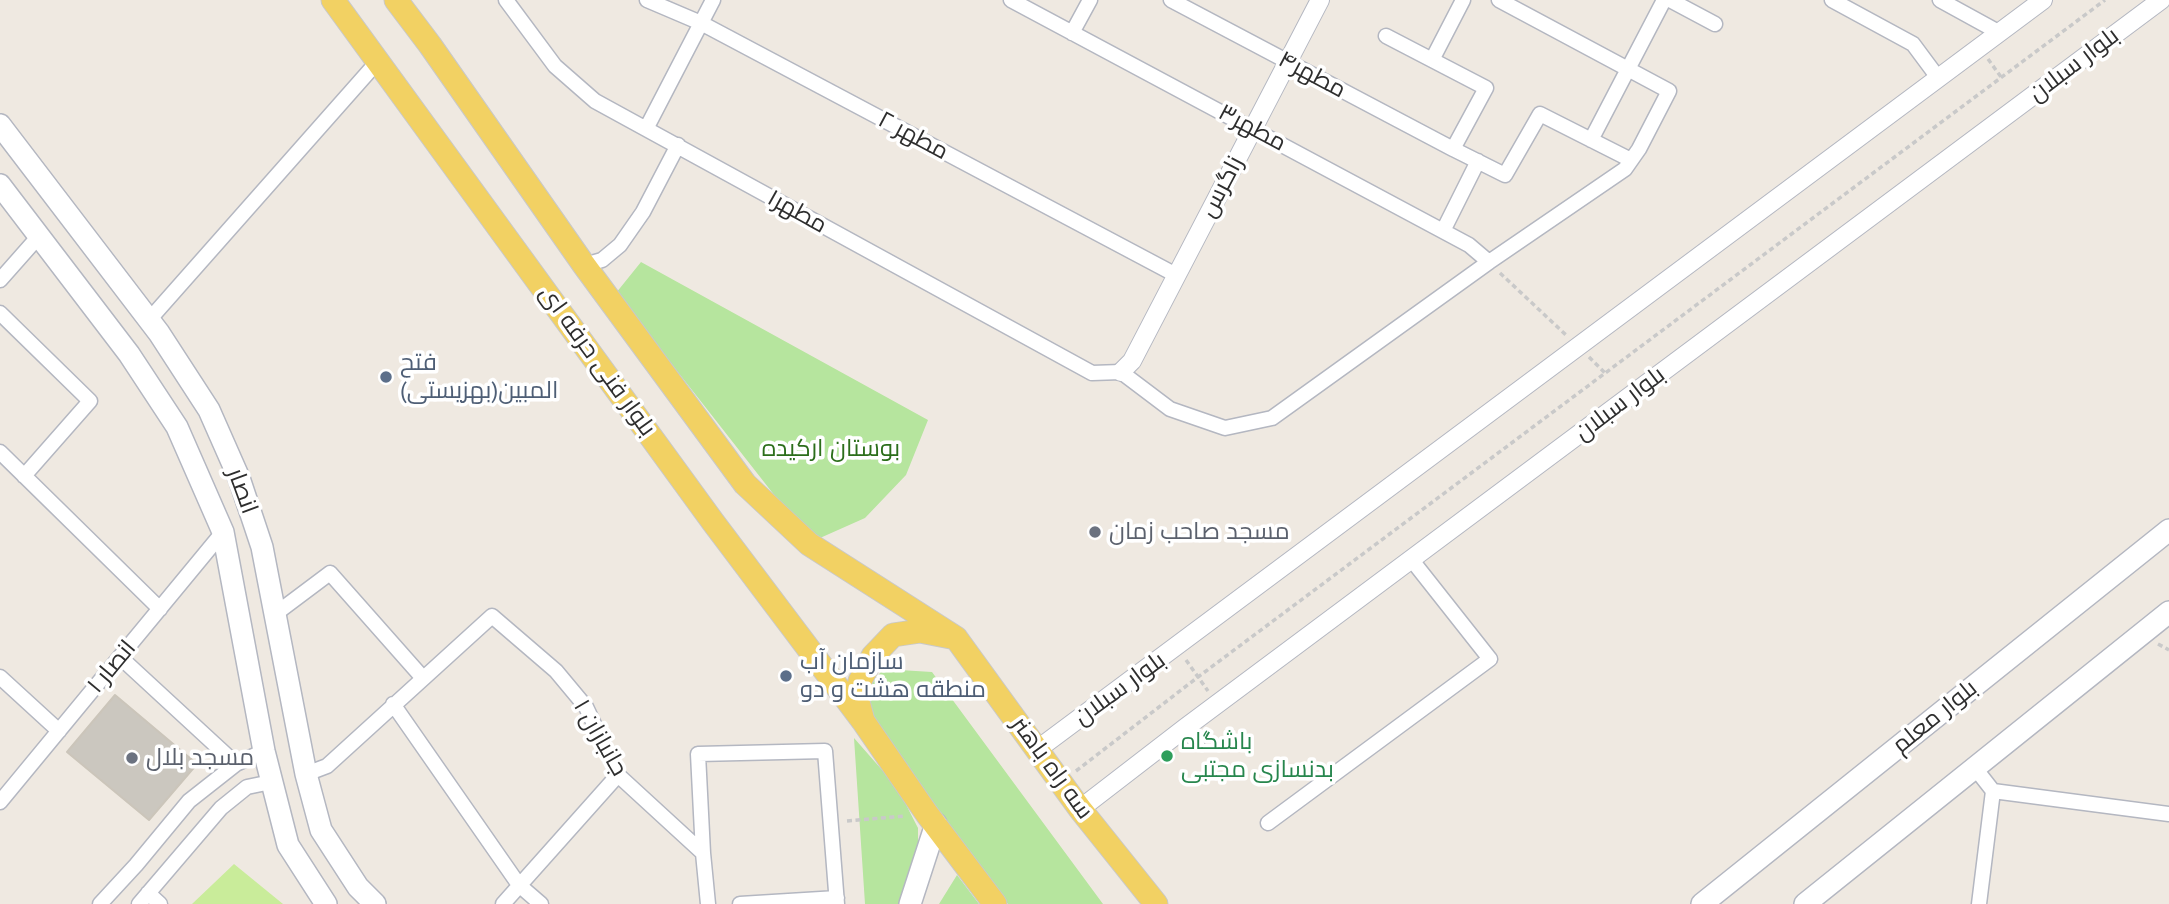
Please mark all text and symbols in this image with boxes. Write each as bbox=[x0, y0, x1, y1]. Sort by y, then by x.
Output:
street label: بلوار سبلان bbox=[2023, 22, 2125, 108]
street label: مطهر۴ bbox=[1273, 45, 1351, 105]
street label: مطهر۳ bbox=[1213, 98, 1291, 158]
street label: مطهر ۲ bbox=[873, 106, 953, 166]
street label: زاگرس bbox=[1194, 151, 1250, 223]
street label: مطهر۱ bbox=[762, 184, 832, 240]
street label: بلوار فنی حرفه ای bbox=[533, 280, 661, 442]
place label: فتح المبین(بهزیستی) bbox=[400, 349, 558, 405]
street label: بلوار سبلان bbox=[1569, 361, 1671, 447]
marker: فتح المبین(بهزیستی) bbox=[378, 369, 394, 385]
park label: بوستان ارکیده bbox=[762, 435, 900, 463]
street label: انصار bbox=[220, 464, 264, 518]
place label: مسجد صاحب زمان bbox=[1109, 518, 1290, 546]
marker: مسجد صاحب زمان bbox=[1087, 524, 1103, 540]
street label: انصار ۱ bbox=[82, 635, 142, 699]
street label: بلوار سبلان bbox=[1069, 646, 1171, 732]
place label: سازمان آب منطقه هشت و دو bbox=[800, 648, 986, 704]
marker: سازمان آب منطقه هشت و دو bbox=[778, 668, 794, 684]
street label: بلوار معلم bbox=[1887, 674, 1983, 760]
street label: جانبازان ۱ bbox=[567, 695, 633, 781]
street label: سه راه باهنر bbox=[1005, 711, 1099, 825]
place label: باشگاه بدنسازی مجتبی bbox=[1181, 728, 1334, 784]
place label: مسجد بلال bbox=[146, 744, 254, 772]
marker: باشگاه بدنسازی مجتبی bbox=[1159, 748, 1175, 764]
marker: مسجد بلال bbox=[124, 750, 140, 766]

